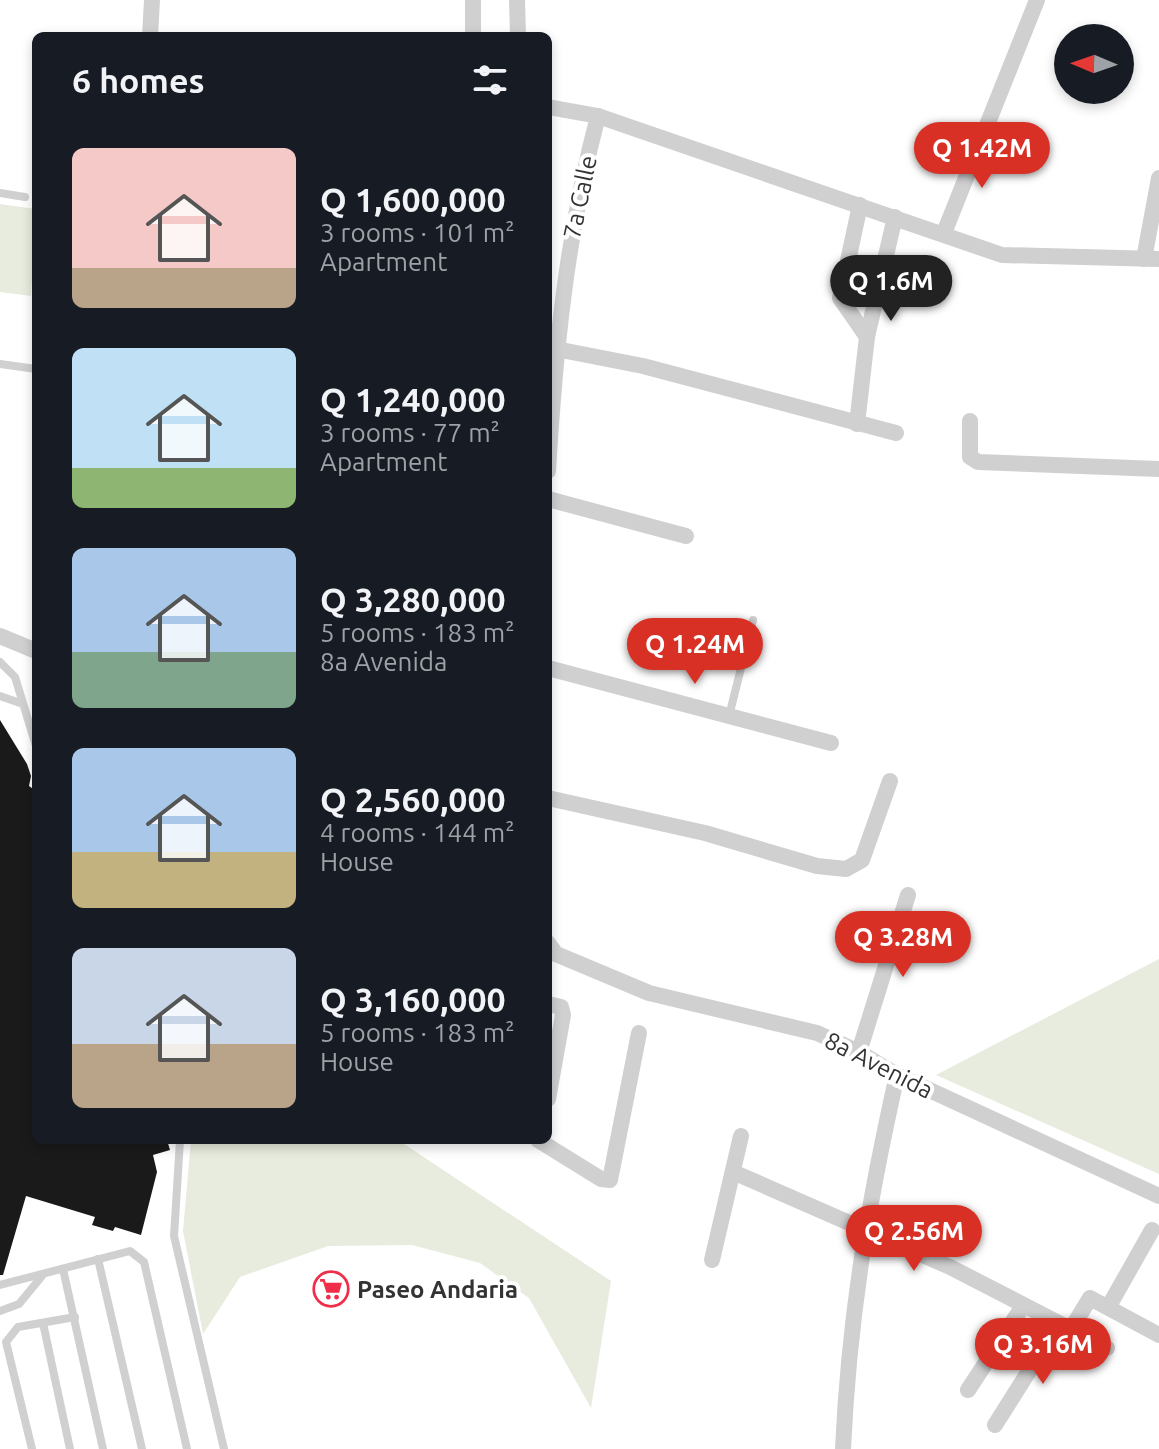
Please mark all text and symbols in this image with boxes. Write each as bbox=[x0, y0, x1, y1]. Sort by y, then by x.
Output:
north arrow bbox=[1054, 24, 1134, 104]
map controls bbox=[1054, 24, 1134, 104]
icon: filters bbox=[468, 58, 512, 102]
text: 6 homes bbox=[72, 61, 205, 99]
pin: Q 1.42M bbox=[908, 122, 1056, 190]
text: Q 1.42M bbox=[932, 133, 1032, 162]
street label: 7a Calle bbox=[558, 153, 602, 241]
icon: home bbox=[136, 180, 232, 276]
text: Q 1,600,000 bbox=[320, 180, 506, 218]
text: 3 rooms · 101 m² bbox=[320, 218, 515, 247]
text: Apartment bbox=[320, 247, 447, 276]
pin: Q 1.6M bbox=[826, 255, 956, 323]
text: Q 1.6M bbox=[848, 266, 934, 295]
icon: home bbox=[136, 380, 232, 476]
text: Q 1,240,000 bbox=[320, 380, 506, 418]
text: 3 rooms · 77 m² bbox=[320, 418, 500, 447]
text: Apartment bbox=[320, 447, 447, 476]
icon: home bbox=[136, 580, 232, 676]
text: Q 3,280,000 bbox=[320, 580, 506, 618]
text: 5 rooms · 183 m² bbox=[320, 618, 515, 647]
pin: Q 1.24M bbox=[621, 618, 769, 686]
text: Q 1.24M bbox=[645, 629, 745, 658]
text: 8a Avenida bbox=[320, 647, 447, 676]
icon: home bbox=[136, 780, 232, 876]
text: Q 2,560,000 bbox=[320, 780, 506, 818]
text: 4 rooms · 144 m² bbox=[320, 818, 515, 847]
text: House bbox=[320, 847, 394, 876]
pin: Q 3.28M bbox=[829, 911, 977, 979]
text: Q 3.28M bbox=[853, 922, 953, 951]
icon: home bbox=[136, 980, 232, 1076]
text: Q 3,160,000 bbox=[320, 980, 506, 1018]
text: 5 rooms · 183 m² bbox=[320, 1018, 515, 1047]
street label: 8a Avenida bbox=[821, 1026, 937, 1104]
text: House bbox=[320, 1047, 394, 1076]
pin: Q 2.56M bbox=[840, 1205, 988, 1273]
text: Q 2.56M bbox=[864, 1216, 964, 1245]
supermarket icon: Paseo Andaria bbox=[312, 1270, 350, 1308]
place label: Paseo Andaria bbox=[357, 1276, 518, 1303]
pin: Q 3.16M bbox=[969, 1318, 1117, 1386]
text: Q 3.16M bbox=[993, 1329, 1093, 1358]

